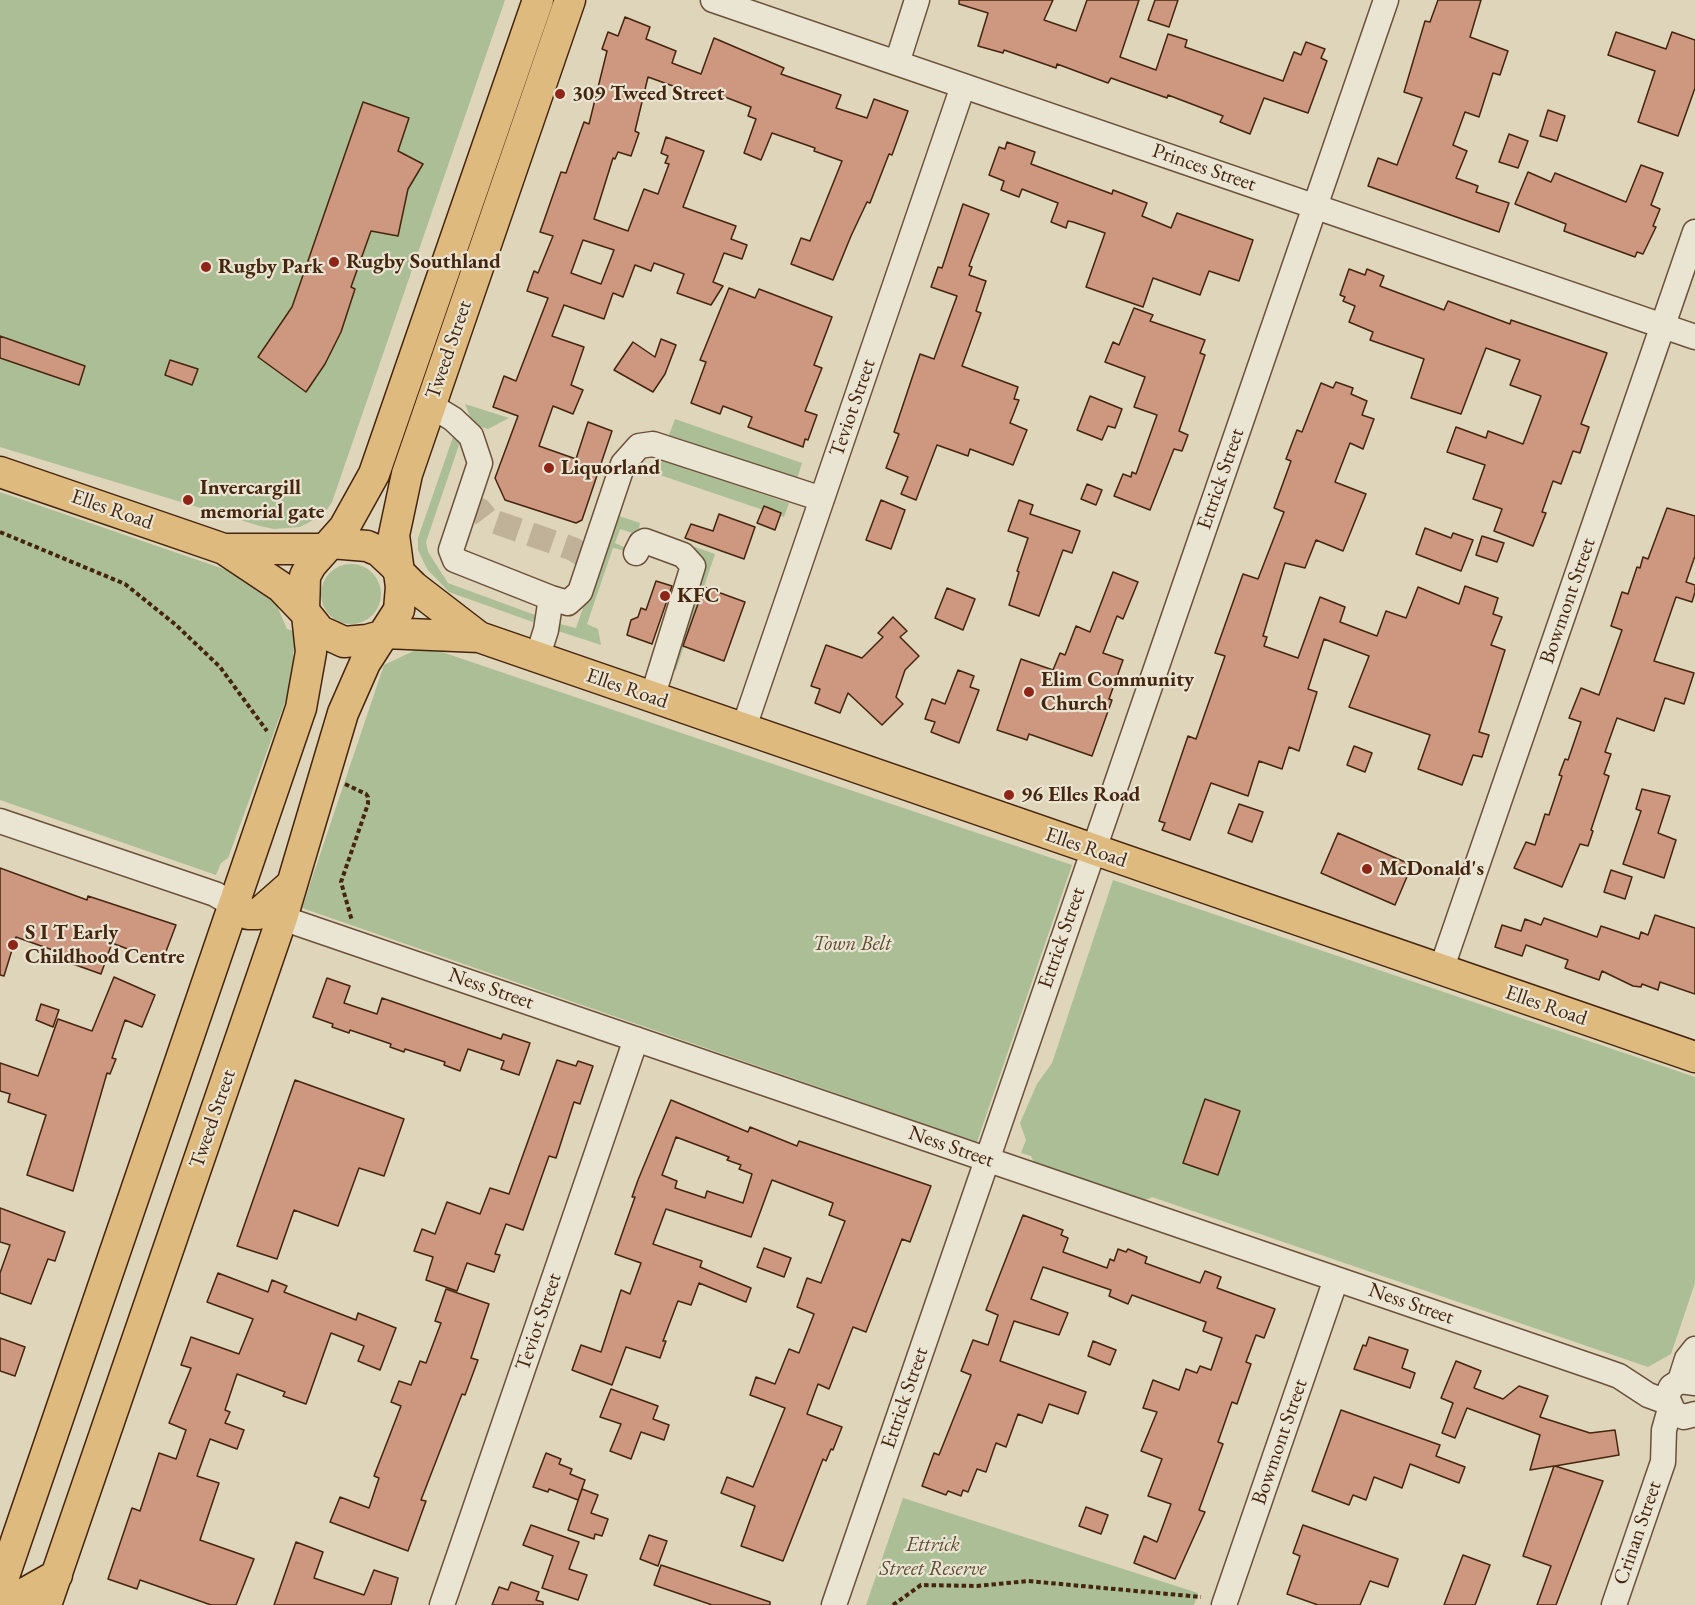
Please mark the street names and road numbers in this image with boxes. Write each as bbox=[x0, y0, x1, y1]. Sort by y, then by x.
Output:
street label: Princes Street bbox=[1149, 138, 1259, 198]
street label: Tweed Street bbox=[420, 297, 478, 403]
street label: Teviot Street bbox=[825, 356, 881, 460]
street label: Ettrick Street bbox=[1192, 425, 1250, 533]
street label: Elles Road bbox=[68, 484, 156, 536]
street label: Bowmont Street bbox=[1535, 535, 1601, 667]
street label: Elles Road bbox=[583, 663, 671, 715]
street label: Elles Road bbox=[1042, 822, 1130, 874]
street label: Ettrick Street bbox=[1033, 884, 1091, 992]
street label: Ness Street bbox=[445, 963, 537, 1015]
street label: Elles Road bbox=[1502, 980, 1590, 1032]
street label: Tweed Street bbox=[184, 1066, 242, 1172]
street label: Ness Street bbox=[905, 1121, 997, 1173]
street label: Teviot Street bbox=[511, 1270, 567, 1374]
street label: Ness Street bbox=[1365, 1278, 1457, 1330]
street label: Ettrick Street bbox=[876, 1344, 934, 1452]
street label: Bowmont Street bbox=[1247, 1376, 1313, 1508]
street label: Crinan Street bbox=[1609, 1478, 1667, 1588]

